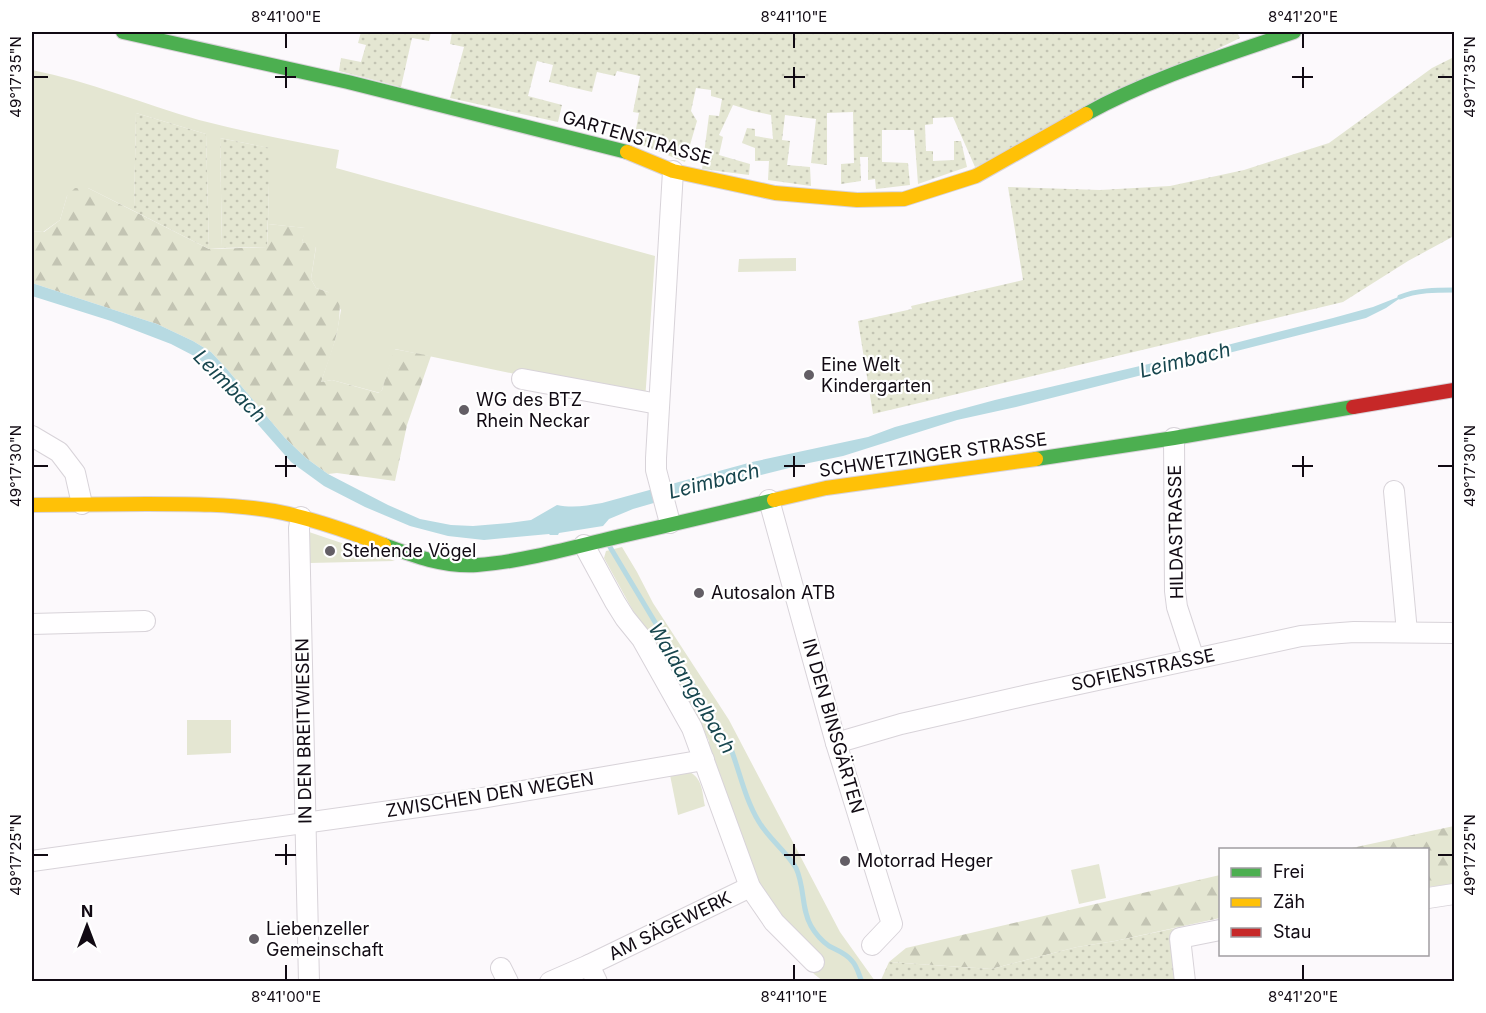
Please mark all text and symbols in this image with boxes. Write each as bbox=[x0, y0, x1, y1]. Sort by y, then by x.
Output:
text: 8°41'00"E bbox=[251, 7, 321, 26]
text: 8°41'10"E bbox=[761, 7, 827, 26]
text: 8°41'20"E bbox=[1268, 7, 1338, 26]
text: 49°17'35"N bbox=[6, 36, 25, 118]
text: 49°17'35"N bbox=[1460, 36, 1479, 118]
street label: GARTENSTRASSE bbox=[560, 106, 714, 169]
water label: Leimbach bbox=[1137, 337, 1233, 383]
water label: Leimbach bbox=[189, 345, 271, 427]
place label: Eine Welt Kindergarten bbox=[821, 354, 931, 396]
marker: Eine Welt Kindergarten bbox=[802, 368, 816, 382]
place label: WG des BTZ Rhein Neckar bbox=[476, 389, 590, 431]
marker: WG des BTZ Rhein Neckar bbox=[457, 403, 471, 417]
text: 49°17'30"N bbox=[6, 425, 25, 507]
text: 49°17'30"N bbox=[1460, 425, 1479, 507]
street label: SCHWETZINGER STRASSE bbox=[818, 428, 1048, 481]
water label: Leimbach bbox=[666, 458, 762, 504]
street label: HILDASTRASSE bbox=[1164, 465, 1187, 599]
place label: Stehende Vögel bbox=[342, 540, 476, 561]
marker: Stehende Vögel bbox=[323, 544, 337, 558]
place label: Autosalon ATB bbox=[711, 582, 835, 603]
marker: Autosalon ATB bbox=[692, 586, 706, 600]
water label: Waldangelbach bbox=[643, 618, 741, 758]
street label: IN DEN BINSGÄRTEN bbox=[798, 636, 869, 816]
street label: IN DEN BREITWIESEN bbox=[291, 638, 316, 824]
street label: SOFIENSTRASSE bbox=[1069, 644, 1217, 695]
street label: ZWISCHEN DEN WEGEN bbox=[384, 768, 595, 821]
text: 49°17'25"N bbox=[6, 814, 25, 896]
text: 49°17'25"N bbox=[1460, 814, 1479, 896]
legend bbox=[1219, 848, 1429, 956]
place label: Motorrad Heger bbox=[857, 850, 993, 871]
marker: Motorrad Heger bbox=[838, 854, 852, 868]
text: Frei bbox=[1273, 861, 1304, 882]
street label: AM SÄGEWERK bbox=[605, 886, 734, 964]
text: Zäh bbox=[1273, 891, 1305, 912]
north arrow bbox=[57, 896, 117, 956]
text: N bbox=[81, 901, 93, 921]
place label: Liebenzeller Gemeinschaft bbox=[266, 918, 384, 960]
text: Stau bbox=[1273, 921, 1311, 942]
marker: Liebenzeller Gemeinschaft bbox=[247, 932, 261, 946]
text: 8°41'00"E bbox=[251, 987, 321, 1006]
text: 8°41'10"E bbox=[761, 987, 827, 1006]
text: 8°41'20"E bbox=[1268, 987, 1338, 1006]

